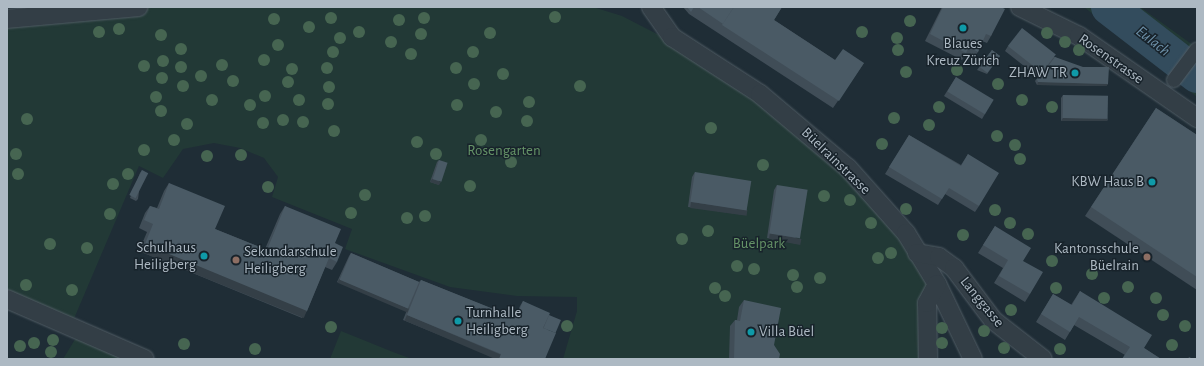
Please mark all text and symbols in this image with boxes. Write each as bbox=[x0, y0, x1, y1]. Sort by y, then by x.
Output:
water label: Eulach bbox=[1132, 22, 1174, 60]
marker: Blaues Kreuz Zürich bbox=[958, 23, 968, 33]
street label: Rosenstrasse bbox=[1075, 30, 1147, 88]
place label: Blaues Kreuz Zürich bbox=[926, 34, 1000, 69]
place label: ZHAW TR bbox=[1009, 64, 1067, 82]
marker: ZHAW TR bbox=[1070, 68, 1080, 78]
street label: Büelrainstrasse bbox=[798, 124, 874, 198]
park label: Rosengarten bbox=[467, 142, 541, 160]
place label: KBW Haus B bbox=[1071, 173, 1144, 191]
marker: KBW Haus B bbox=[1147, 177, 1157, 187]
park label: Büelpark bbox=[733, 235, 785, 253]
place label: Schulhaus Heiligberg bbox=[134, 238, 196, 273]
place label: Kantonsschule Büelrain bbox=[1054, 239, 1139, 274]
place label: Sekundarschule Heiligberg bbox=[244, 242, 337, 277]
marker: Schulhaus Heiligberg bbox=[199, 251, 209, 261]
marker: Kantonsschule Büelrain bbox=[1142, 252, 1152, 262]
marker: Sekundarschule Heiligberg bbox=[231, 255, 241, 265]
street label: Langgasse bbox=[956, 273, 1008, 331]
place label: Turnhalle Heiligberg bbox=[466, 303, 528, 338]
marker: Turnhalle Heiligberg bbox=[453, 316, 463, 326]
place label: Villa Büel bbox=[759, 323, 814, 341]
marker: Villa Büel bbox=[746, 327, 756, 337]

